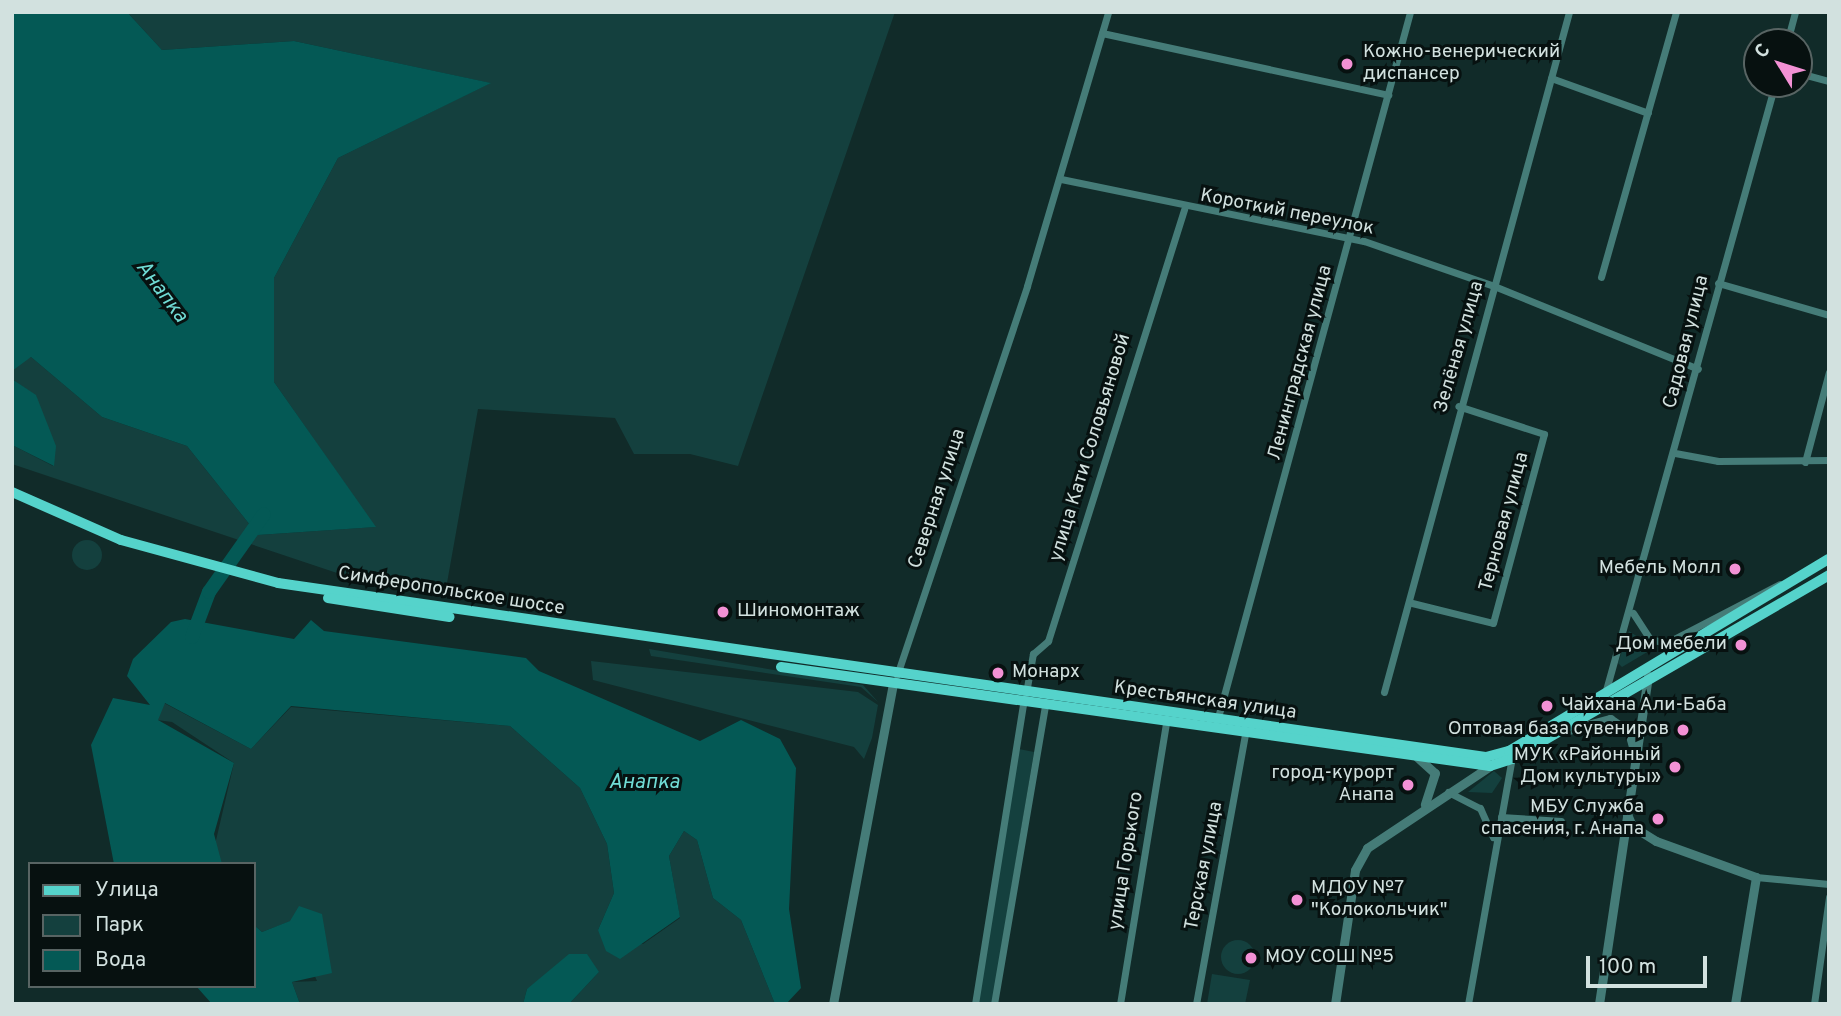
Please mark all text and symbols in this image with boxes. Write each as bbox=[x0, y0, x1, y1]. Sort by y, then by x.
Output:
north arrow bbox=[1743, 28, 1813, 98]
text: С bbox=[1750, 39, 1776, 63]
place label: Кожно-венерический диспансер bbox=[1363, 42, 1560, 86]
marker: Кожно-венерический диспансер bbox=[1337, 54, 1357, 74]
street label: Короткий переулок bbox=[1198, 185, 1376, 241]
water label: Анапка bbox=[130, 256, 192, 328]
street label: Ленинградская улица bbox=[1264, 263, 1338, 463]
street label: Садовая улица bbox=[1659, 273, 1715, 411]
street label: Зелёная улица bbox=[1430, 279, 1490, 415]
street label: улица Кати Соловьяновой bbox=[1045, 331, 1137, 565]
street label: Северная улица bbox=[905, 426, 971, 572]
street label: Терновая улица bbox=[1475, 450, 1535, 594]
place label: Мебель Молл bbox=[1599, 558, 1721, 580]
marker: Мебель Молл bbox=[1727, 561, 1743, 577]
street label: Симферопольское шоссе bbox=[336, 563, 566, 621]
place label: Шиномонтаж bbox=[737, 601, 860, 623]
marker: Шиномонтаж bbox=[715, 604, 731, 620]
place label: Дом мебели bbox=[1615, 634, 1727, 656]
marker: Дом мебели bbox=[1733, 637, 1749, 653]
place label: Монарх bbox=[1012, 662, 1080, 684]
marker: Монарх bbox=[990, 665, 1006, 681]
street label: Крестьянская улица bbox=[1112, 677, 1298, 725]
place label: Чайхана Али-Баба bbox=[1561, 695, 1727, 717]
marker: Чайхана Али-Баба bbox=[1539, 698, 1555, 714]
place label: Оптовая база сувениров bbox=[1448, 719, 1669, 741]
marker: Оптовая база сувениров bbox=[1675, 722, 1691, 738]
place label: МУК «Районный Дом культуры» bbox=[1514, 745, 1661, 789]
marker: МУК «Районный Дом культуры» bbox=[1667, 759, 1683, 775]
place label: город-курорт Анапа bbox=[1271, 763, 1394, 807]
water label: Анапка bbox=[608, 770, 680, 796]
marker: город-курорт Анапа bbox=[1400, 777, 1416, 793]
street label: улица Горького bbox=[1105, 790, 1149, 932]
place label: МБУ Служба спасения, г. Анапа bbox=[1480, 797, 1644, 841]
street label: Терская улица bbox=[1181, 800, 1229, 932]
marker: МБУ Служба спасения, г. Анапа bbox=[1650, 811, 1666, 827]
legend bbox=[28, 862, 256, 988]
text: Улица bbox=[95, 877, 159, 904]
place label: МДОУ №7 "Колокольчик" bbox=[1311, 878, 1447, 922]
marker: МДОУ №7 "Колокольчик" bbox=[1289, 892, 1305, 908]
text: Парк bbox=[95, 912, 144, 939]
scale bar bbox=[1589, 942, 1710, 986]
text: Вода bbox=[95, 947, 146, 974]
place label: МОУ СОШ №5 bbox=[1265, 947, 1395, 969]
marker: МОУ СОШ №5 bbox=[1243, 950, 1259, 966]
text: 100 m bbox=[1599, 954, 1656, 981]

